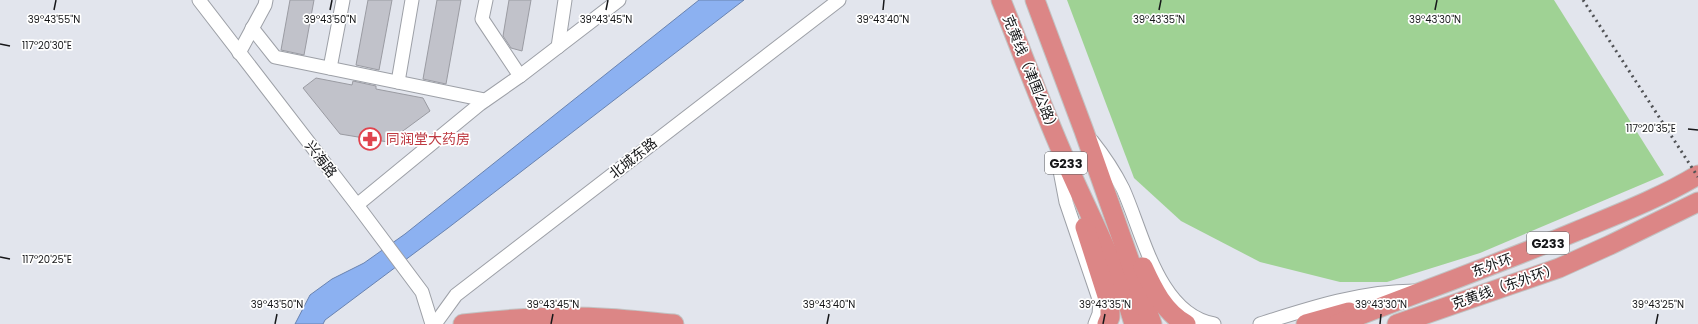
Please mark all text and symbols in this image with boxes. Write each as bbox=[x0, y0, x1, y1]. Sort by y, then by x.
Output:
text: 39°43'55"N bbox=[28, 12, 80, 27]
text: 39°43'50"N bbox=[304, 12, 356, 27]
text: 39°43'45"N bbox=[580, 12, 632, 27]
text: 39°43'40"N bbox=[857, 12, 909, 27]
street label: 克黄线（津围公路） bbox=[998, 12, 1064, 136]
text: 39°43'35"N bbox=[1133, 12, 1185, 27]
text: 39°43'30"N bbox=[1409, 12, 1461, 27]
text: 117°20'30"E bbox=[22, 38, 72, 53]
text: 117°20'35"E bbox=[1626, 121, 1676, 136]
pharmacy icon: 同润堂大药房 bbox=[357, 126, 383, 152]
place label: 同润堂大药房 bbox=[386, 129, 470, 149]
street label: 北城东路 bbox=[605, 133, 661, 183]
street label: 兴海路 bbox=[300, 136, 342, 182]
road number: G233 bbox=[1045, 152, 1087, 174]
road number: G233 bbox=[1527, 232, 1569, 254]
street label: 东外环 bbox=[1469, 248, 1515, 282]
text: 117°20'25"E bbox=[22, 252, 72, 267]
street label: 克黄线（东外环） bbox=[1449, 258, 1561, 314]
text: 39°43'50"N bbox=[251, 297, 303, 312]
text: 39°43'45"N bbox=[527, 297, 579, 312]
text: 39°43'40"N bbox=[803, 297, 855, 312]
text: 39°43'35"N bbox=[1079, 297, 1131, 312]
text: 39°43'30"N bbox=[1355, 297, 1407, 312]
text: 39°43'25"N bbox=[1632, 297, 1684, 312]

